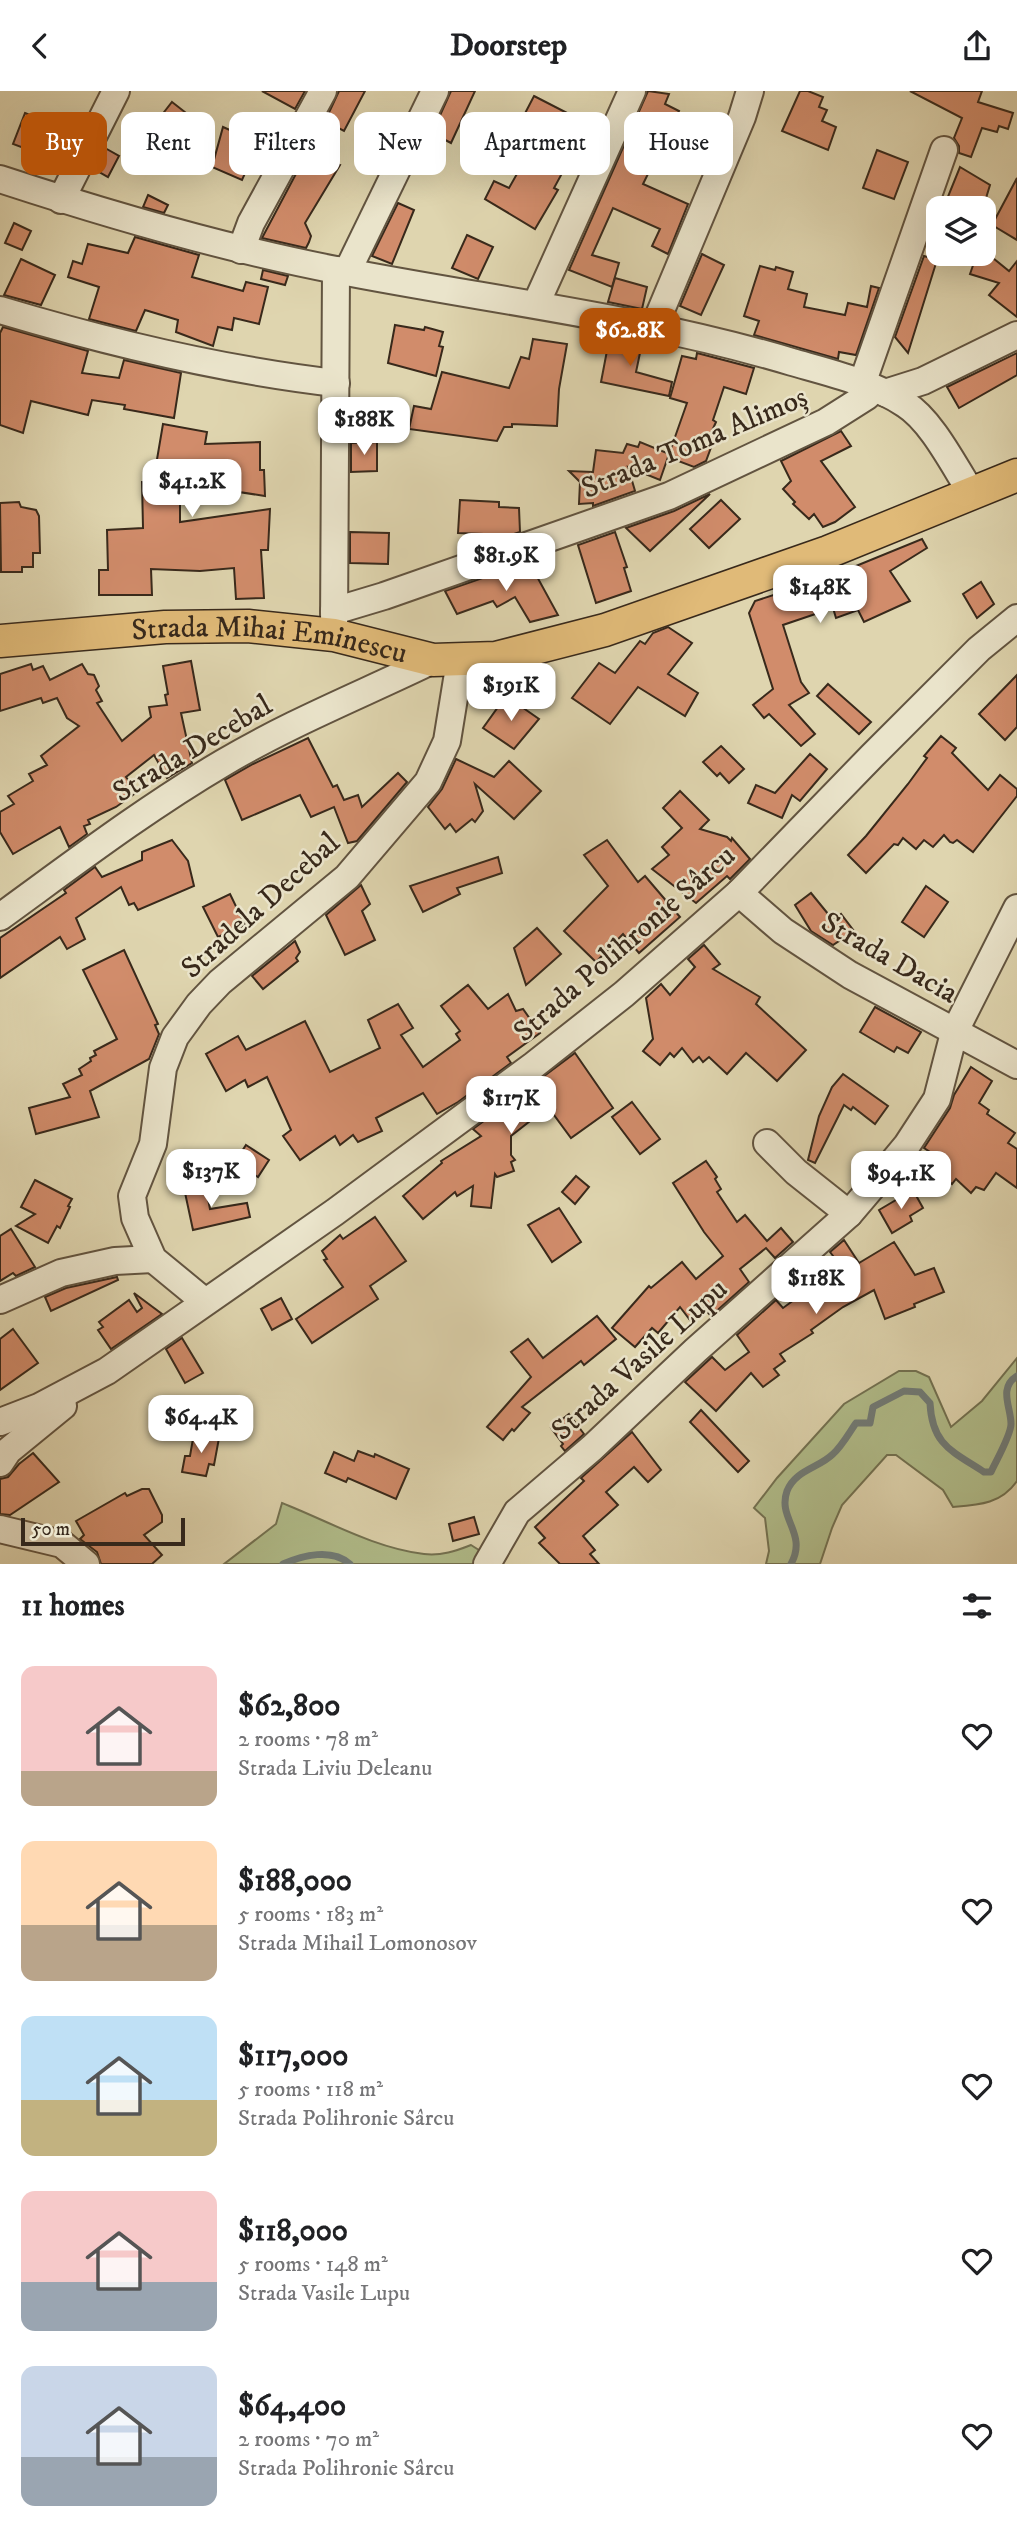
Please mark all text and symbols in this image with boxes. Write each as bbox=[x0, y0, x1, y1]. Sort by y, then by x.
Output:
text: Doorstep bbox=[450, 26, 567, 66]
icon: back bbox=[21, 27, 59, 65]
icon: share bbox=[958, 27, 996, 65]
chip: Buy bbox=[21, 112, 107, 175]
chip: Rent bbox=[121, 112, 215, 175]
chip: Filters bbox=[229, 112, 340, 175]
chip: New bbox=[354, 112, 446, 175]
chip: Apartment bbox=[460, 112, 610, 175]
chip: House bbox=[624, 112, 733, 175]
map controls bbox=[926, 196, 996, 266]
button: layers bbox=[926, 196, 996, 266]
pin: $62.8K bbox=[573, 309, 687, 368]
text: $62.8K bbox=[595, 316, 665, 345]
street label: Strada Toma Alimoș bbox=[576, 379, 813, 508]
pin: $188K bbox=[315, 397, 413, 457]
text: $188K bbox=[334, 405, 394, 434]
pin: $41.2K bbox=[135, 459, 249, 519]
text: $41.2K bbox=[158, 467, 226, 496]
pin: $81.9K bbox=[449, 533, 563, 593]
text: $81.9K bbox=[473, 541, 539, 570]
pin: $148K bbox=[771, 566, 869, 625]
text: $148K bbox=[789, 573, 851, 602]
street label: Strada Mihai Eminescu bbox=[130, 609, 411, 673]
pin: $191K bbox=[462, 663, 560, 723]
text: $191K bbox=[483, 671, 539, 700]
street label: Strada Decebal bbox=[106, 687, 279, 811]
street label: Stradela Decebal bbox=[174, 825, 348, 987]
street label: Strada Polihronie Sârcu bbox=[506, 838, 744, 1051]
street label: Strada Dacia bbox=[814, 904, 964, 1012]
pin: $117K bbox=[462, 1077, 560, 1136]
text: $117K bbox=[482, 1084, 540, 1113]
pin: $137K bbox=[162, 1149, 260, 1209]
pin: $94.1K bbox=[844, 1151, 958, 1211]
text: $137K bbox=[182, 1157, 240, 1186]
text: $94.1K bbox=[867, 1159, 935, 1188]
pin: $118K bbox=[767, 1257, 865, 1316]
text: $118K bbox=[787, 1264, 845, 1293]
street label: Strada Vasile Lupu bbox=[544, 1271, 736, 1449]
pin: $64.4K bbox=[144, 1395, 258, 1455]
text: $64.4K bbox=[164, 1403, 238, 1432]
scale bar bbox=[21, 1515, 186, 1547]
text: 50 m bbox=[32, 1518, 70, 1541]
icon: filters bbox=[958, 1587, 996, 1625]
text: 11 homes bbox=[21, 1588, 125, 1625]
text: $62,800 bbox=[238, 1688, 340, 1725]
icon: home bbox=[77, 1694, 161, 1778]
icon: heart bbox=[958, 1717, 996, 1755]
text: 2 rooms · 78 m² bbox=[238, 1725, 378, 1754]
text: Strada Liviu Deleanu bbox=[238, 1754, 432, 1783]
text: $188,000 bbox=[238, 1863, 352, 1900]
icon: home bbox=[77, 1869, 161, 1953]
icon: heart bbox=[958, 1892, 996, 1930]
text: 5 rooms · 183 m² bbox=[238, 1900, 383, 1929]
text: Strada Mihail Lomonosov bbox=[238, 1929, 477, 1958]
text: $117,000 bbox=[238, 2038, 349, 2075]
icon: home bbox=[77, 2044, 161, 2128]
icon: heart bbox=[958, 2067, 996, 2105]
text: 5 rooms · 118 m² bbox=[238, 2075, 383, 2104]
text: Strada Polihronie Sârcu bbox=[238, 2104, 454, 2133]
text: $118,000 bbox=[238, 2213, 348, 2250]
icon: home bbox=[77, 2219, 161, 2303]
icon: heart bbox=[958, 2242, 996, 2280]
text: 5 rooms · 148 m² bbox=[238, 2250, 388, 2279]
text: Strada Vasile Lupu bbox=[238, 2279, 410, 2308]
text: $64,400 bbox=[238, 2388, 346, 2425]
icon: home bbox=[77, 2394, 161, 2478]
icon: heart bbox=[958, 2417, 996, 2455]
text: 2 rooms · 70 m² bbox=[238, 2425, 379, 2454]
text: Strada Polihronie Sârcu bbox=[238, 2454, 454, 2483]

